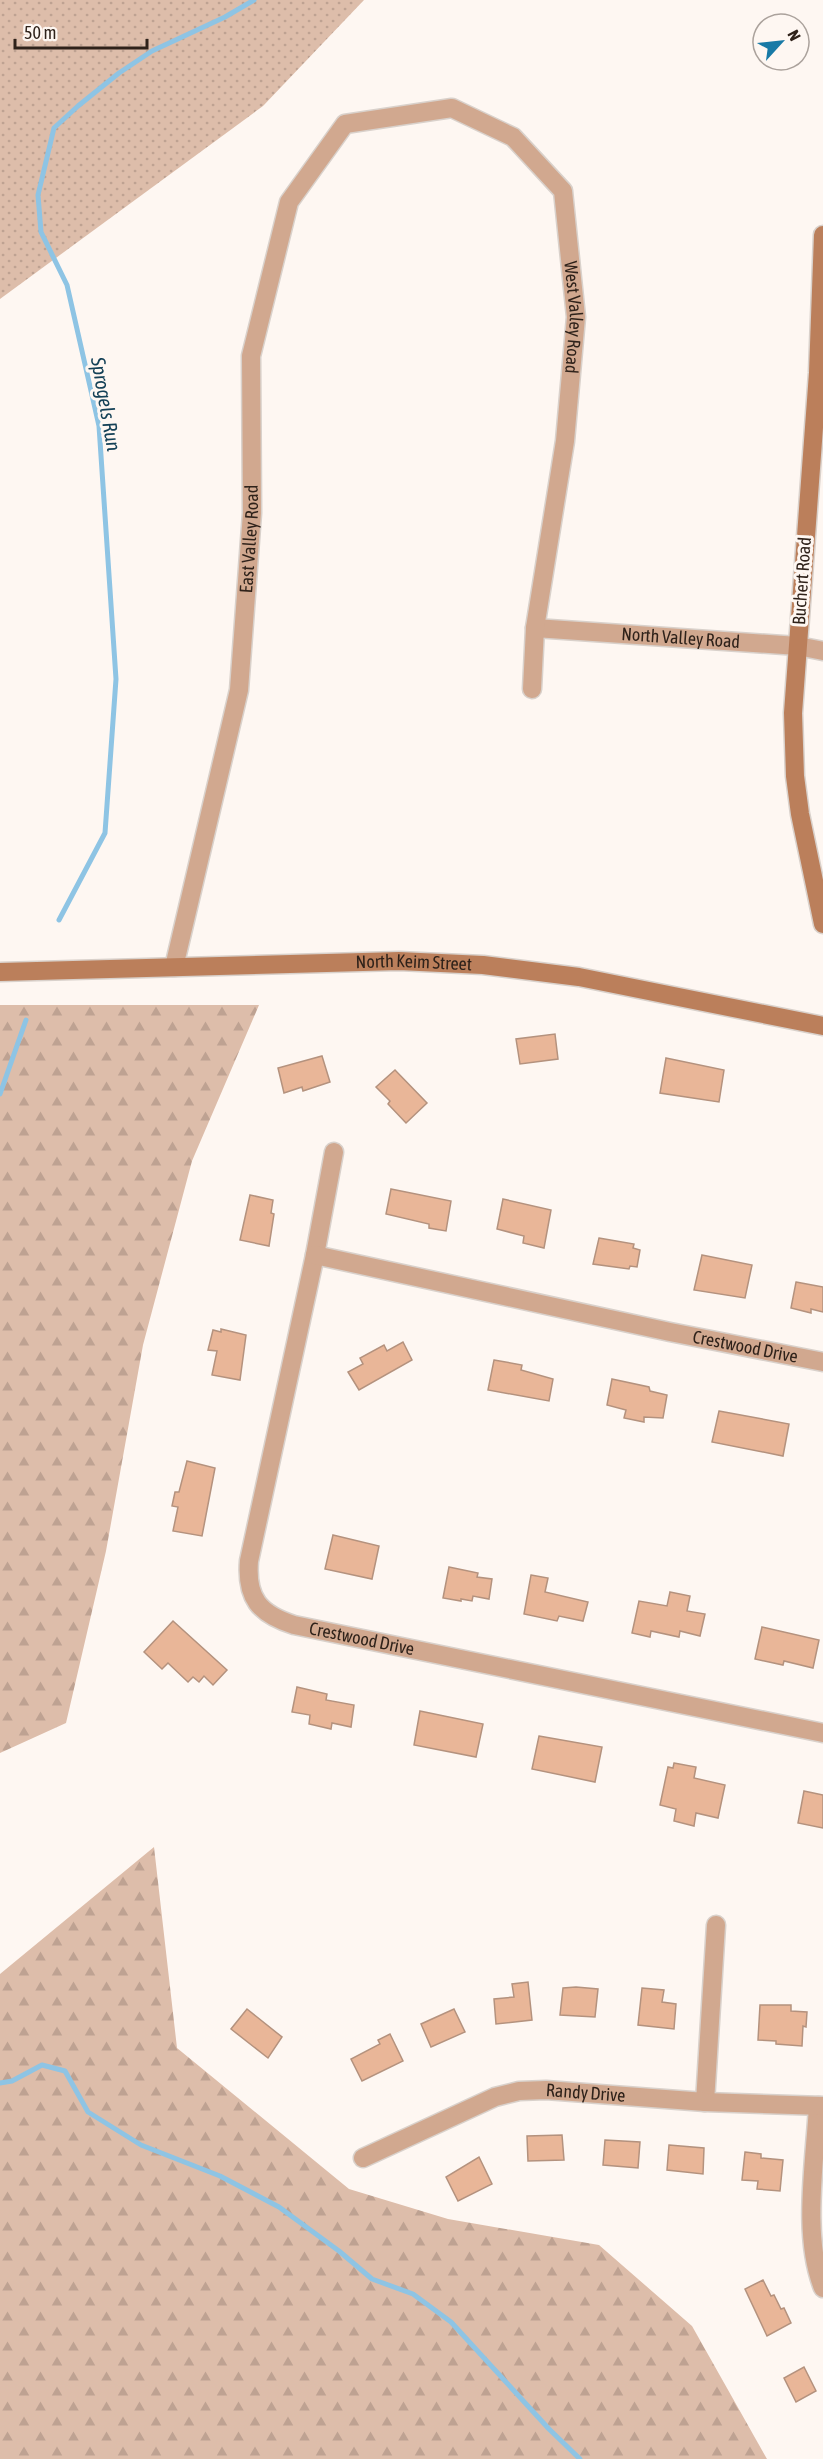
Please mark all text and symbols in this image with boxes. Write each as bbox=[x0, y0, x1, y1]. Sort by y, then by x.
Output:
scale bar bbox=[15, 12, 147, 50]
north arrow bbox=[751, 12, 811, 72]
text: 50 m bbox=[24, 22, 56, 43]
text: N bbox=[784, 27, 805, 43]
street label: West Valley Road bbox=[560, 260, 587, 375]
water label: Sprogels Run bbox=[87, 354, 126, 453]
street label: East Valley Road bbox=[235, 485, 262, 594]
street label: Buchert Road bbox=[788, 536, 815, 626]
street label: North Valley Road bbox=[621, 623, 741, 652]
street label: North Keim Street bbox=[355, 950, 472, 974]
street label: Crestwood Drive bbox=[691, 1326, 800, 1367]
street label: Crestwood Drive bbox=[307, 1617, 416, 1659]
street label: Randy Drive bbox=[545, 2079, 626, 2106]

